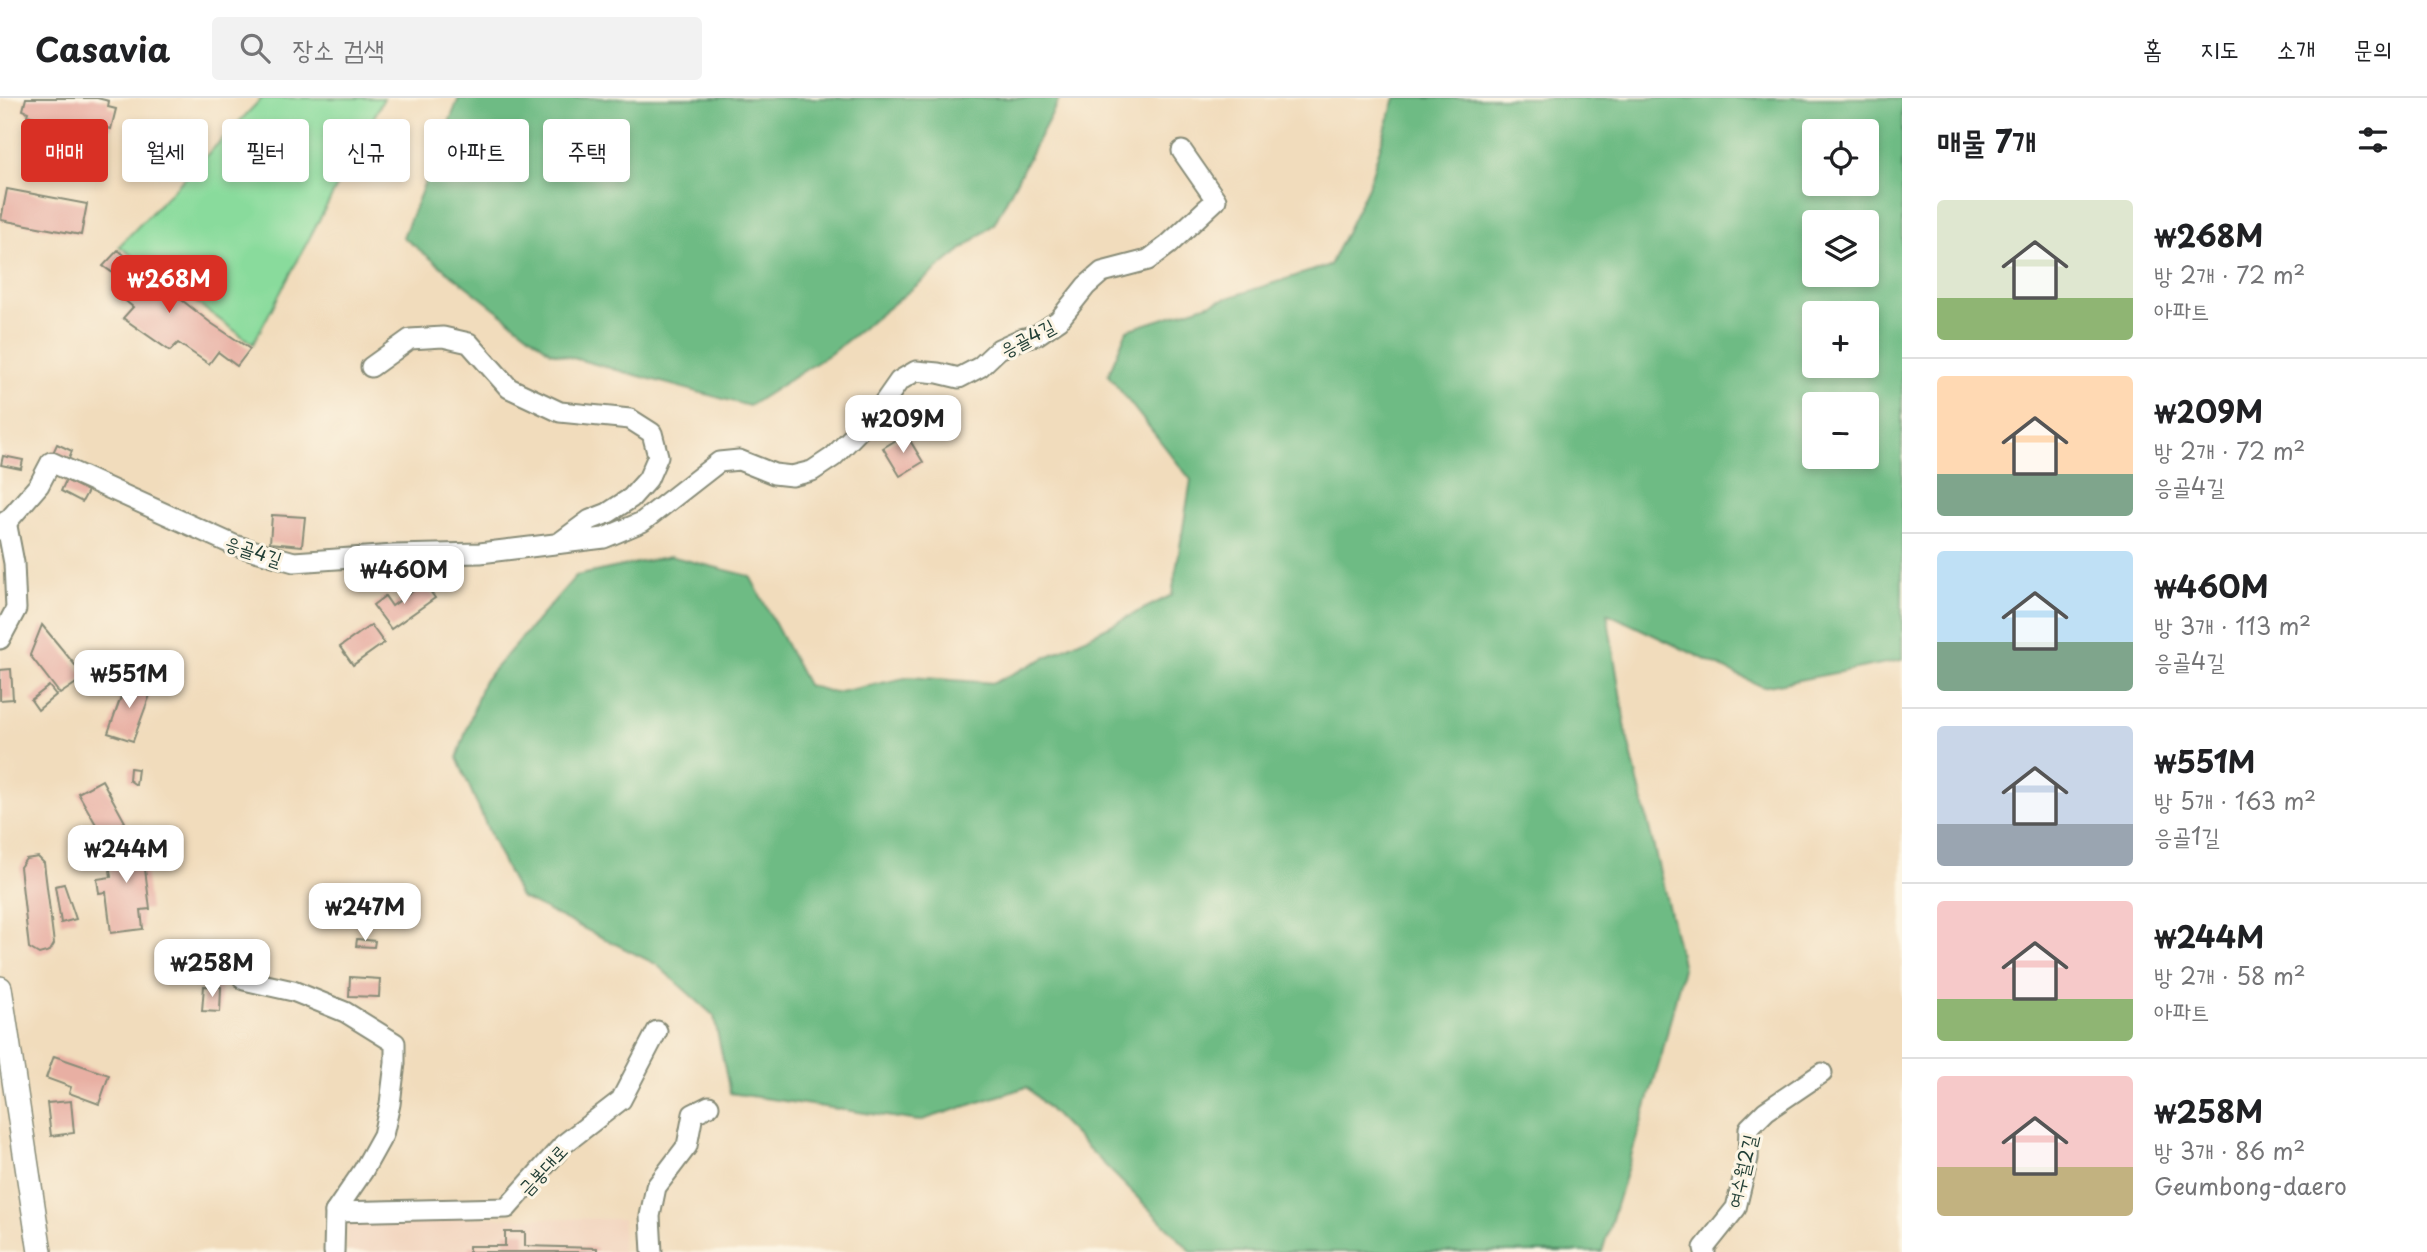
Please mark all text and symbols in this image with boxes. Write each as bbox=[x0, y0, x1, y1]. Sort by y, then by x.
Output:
search box bbox=[212, 17, 702, 80]
text: Casavia bbox=[35, 23, 170, 73]
icon: search bbox=[236, 29, 274, 67]
text: 장소 검색 bbox=[292, 29, 385, 68]
text: 홈 bbox=[2143, 30, 2162, 66]
text: 지도 bbox=[2200, 30, 2239, 66]
text: 소개 bbox=[2277, 30, 2315, 66]
text: 문의 bbox=[2353, 30, 2392, 66]
text: 매물 7개 bbox=[1937, 118, 2036, 163]
chip: 매매 bbox=[21, 119, 108, 182]
chip: 월세 bbox=[122, 119, 208, 182]
chip: 필터 bbox=[222, 119, 309, 182]
chip: 신규 bbox=[323, 119, 410, 182]
chip: 아파트 bbox=[424, 119, 529, 182]
chip: 주택 bbox=[543, 119, 630, 182]
map controls bbox=[1802, 119, 1879, 469]
button: locate bbox=[1802, 119, 1879, 196]
icon: filters bbox=[2354, 121, 2392, 159]
button: layers bbox=[1802, 210, 1879, 287]
text: ₩268M bbox=[2154, 212, 2263, 257]
icon: home bbox=[1993, 228, 2077, 312]
pin: ₩268M bbox=[120, 256, 218, 315]
text: 방 2개 · 72 m² bbox=[2154, 257, 2305, 292]
text: ₩268M bbox=[127, 260, 211, 295]
text: 아파트 bbox=[2154, 292, 2210, 327]
button: + bbox=[1802, 301, 1879, 378]
street label: 응골4길 bbox=[995, 311, 1059, 363]
text: ₩209M bbox=[2154, 388, 2263, 433]
button: − bbox=[1802, 392, 1879, 469]
pin: ₩209M bbox=[854, 396, 952, 455]
text: ₩209M bbox=[861, 400, 945, 435]
icon: home bbox=[1993, 404, 2077, 488]
text: 방 2개 · 72 m² bbox=[2154, 433, 2305, 468]
text: 응골4길 bbox=[2154, 468, 2225, 503]
street label: 응골4길 bbox=[222, 528, 286, 572]
pin: ₩460M bbox=[355, 546, 453, 606]
text: ₩460M bbox=[360, 551, 448, 586]
text: ₩460M bbox=[2154, 563, 2269, 608]
icon: home bbox=[1993, 579, 2077, 663]
text: 방 3개 · 113 m² bbox=[2154, 608, 2311, 643]
text: 응골4길 bbox=[2154, 643, 2225, 678]
pin: ₩551M bbox=[80, 650, 178, 710]
text: ₩551M bbox=[90, 655, 168, 690]
text: ₩551M bbox=[2154, 738, 2255, 783]
icon: home bbox=[1993, 754, 2077, 838]
text: 방 5개 · 163 m² bbox=[2154, 783, 2316, 818]
text: 응골1길 bbox=[2154, 818, 2220, 853]
pin: ₩244M bbox=[77, 826, 175, 885]
text: ₩244M bbox=[84, 830, 168, 865]
pin: ₩247M bbox=[316, 884, 414, 943]
text: ₩247M bbox=[325, 888, 405, 923]
text: ₩244M bbox=[2154, 913, 2264, 958]
icon: home bbox=[1993, 929, 2077, 1013]
pin: ₩258M bbox=[163, 940, 261, 999]
text: ₩258M bbox=[170, 944, 254, 979]
text: 방 2개 · 58 m² bbox=[2154, 958, 2306, 993]
text: 아파트 bbox=[2154, 993, 2210, 1028]
text: ₩258M bbox=[2154, 1088, 2263, 1133]
icon: home bbox=[1993, 1104, 2077, 1188]
street label: 여수월2길 bbox=[1719, 1132, 1763, 1210]
text: 방 3개 · 86 m² bbox=[2154, 1133, 2305, 1168]
street label: 금봉대로 bbox=[511, 1137, 573, 1201]
text: Geumbong-daero bbox=[2154, 1168, 2347, 1203]

